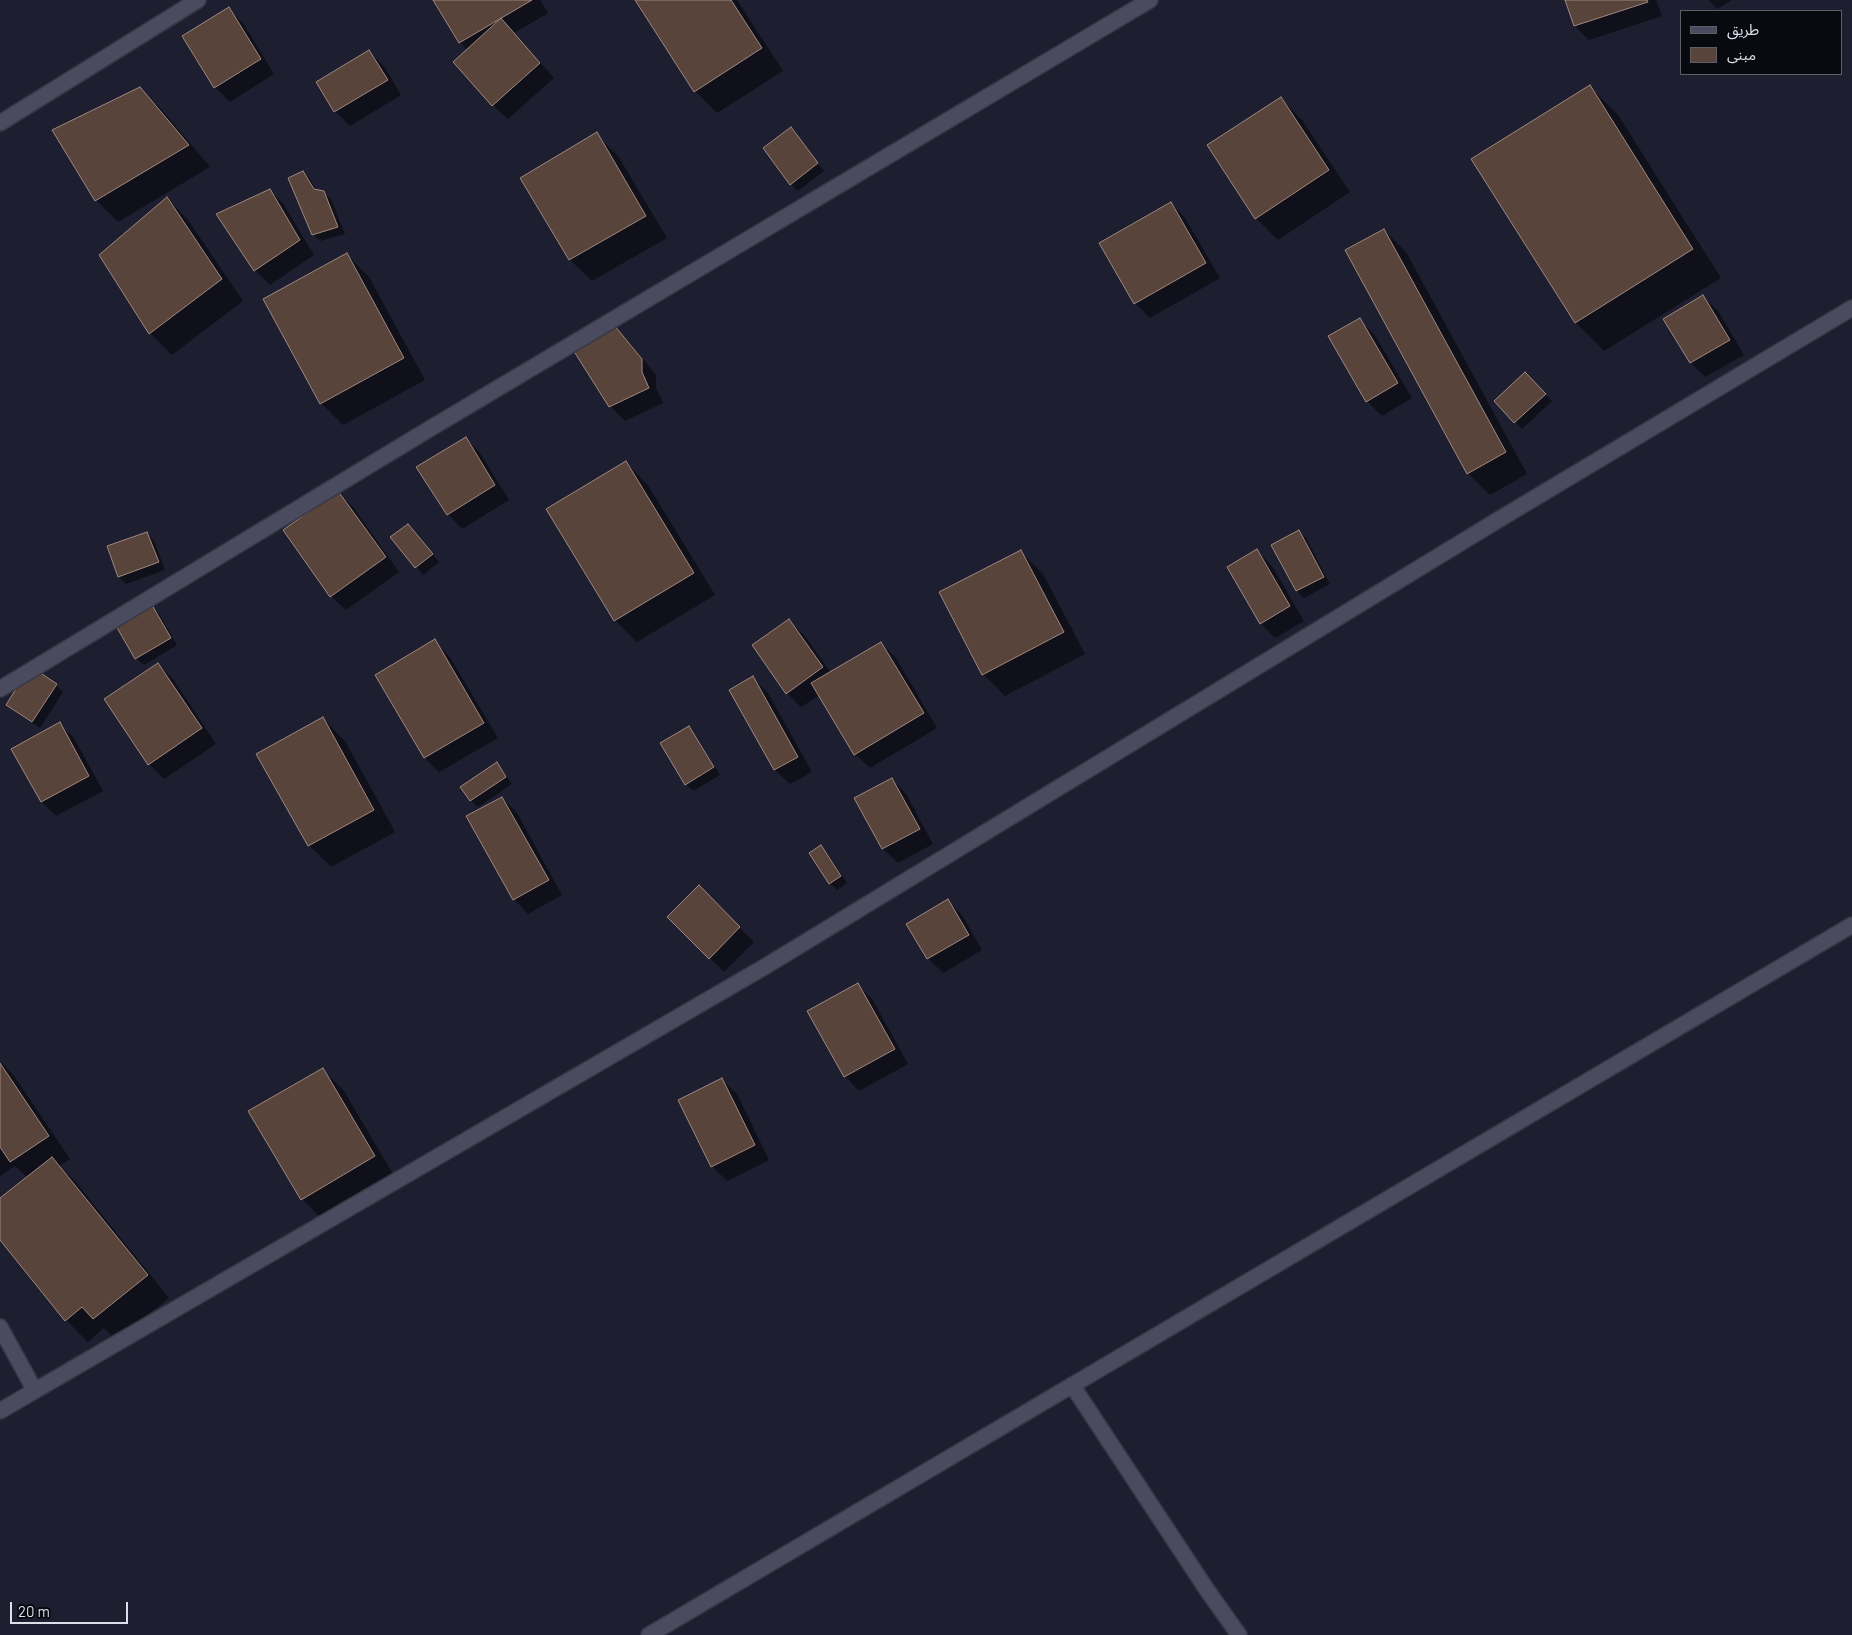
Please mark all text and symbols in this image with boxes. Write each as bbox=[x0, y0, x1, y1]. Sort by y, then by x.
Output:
legend bbox=[1680, 10, 1842, 75]
text: طريق bbox=[1727, 20, 1759, 38]
text: مبنى bbox=[1727, 45, 1756, 63]
scale bar bbox=[12, 1592, 130, 1624]
text: 20 m bbox=[18, 1602, 50, 1620]

